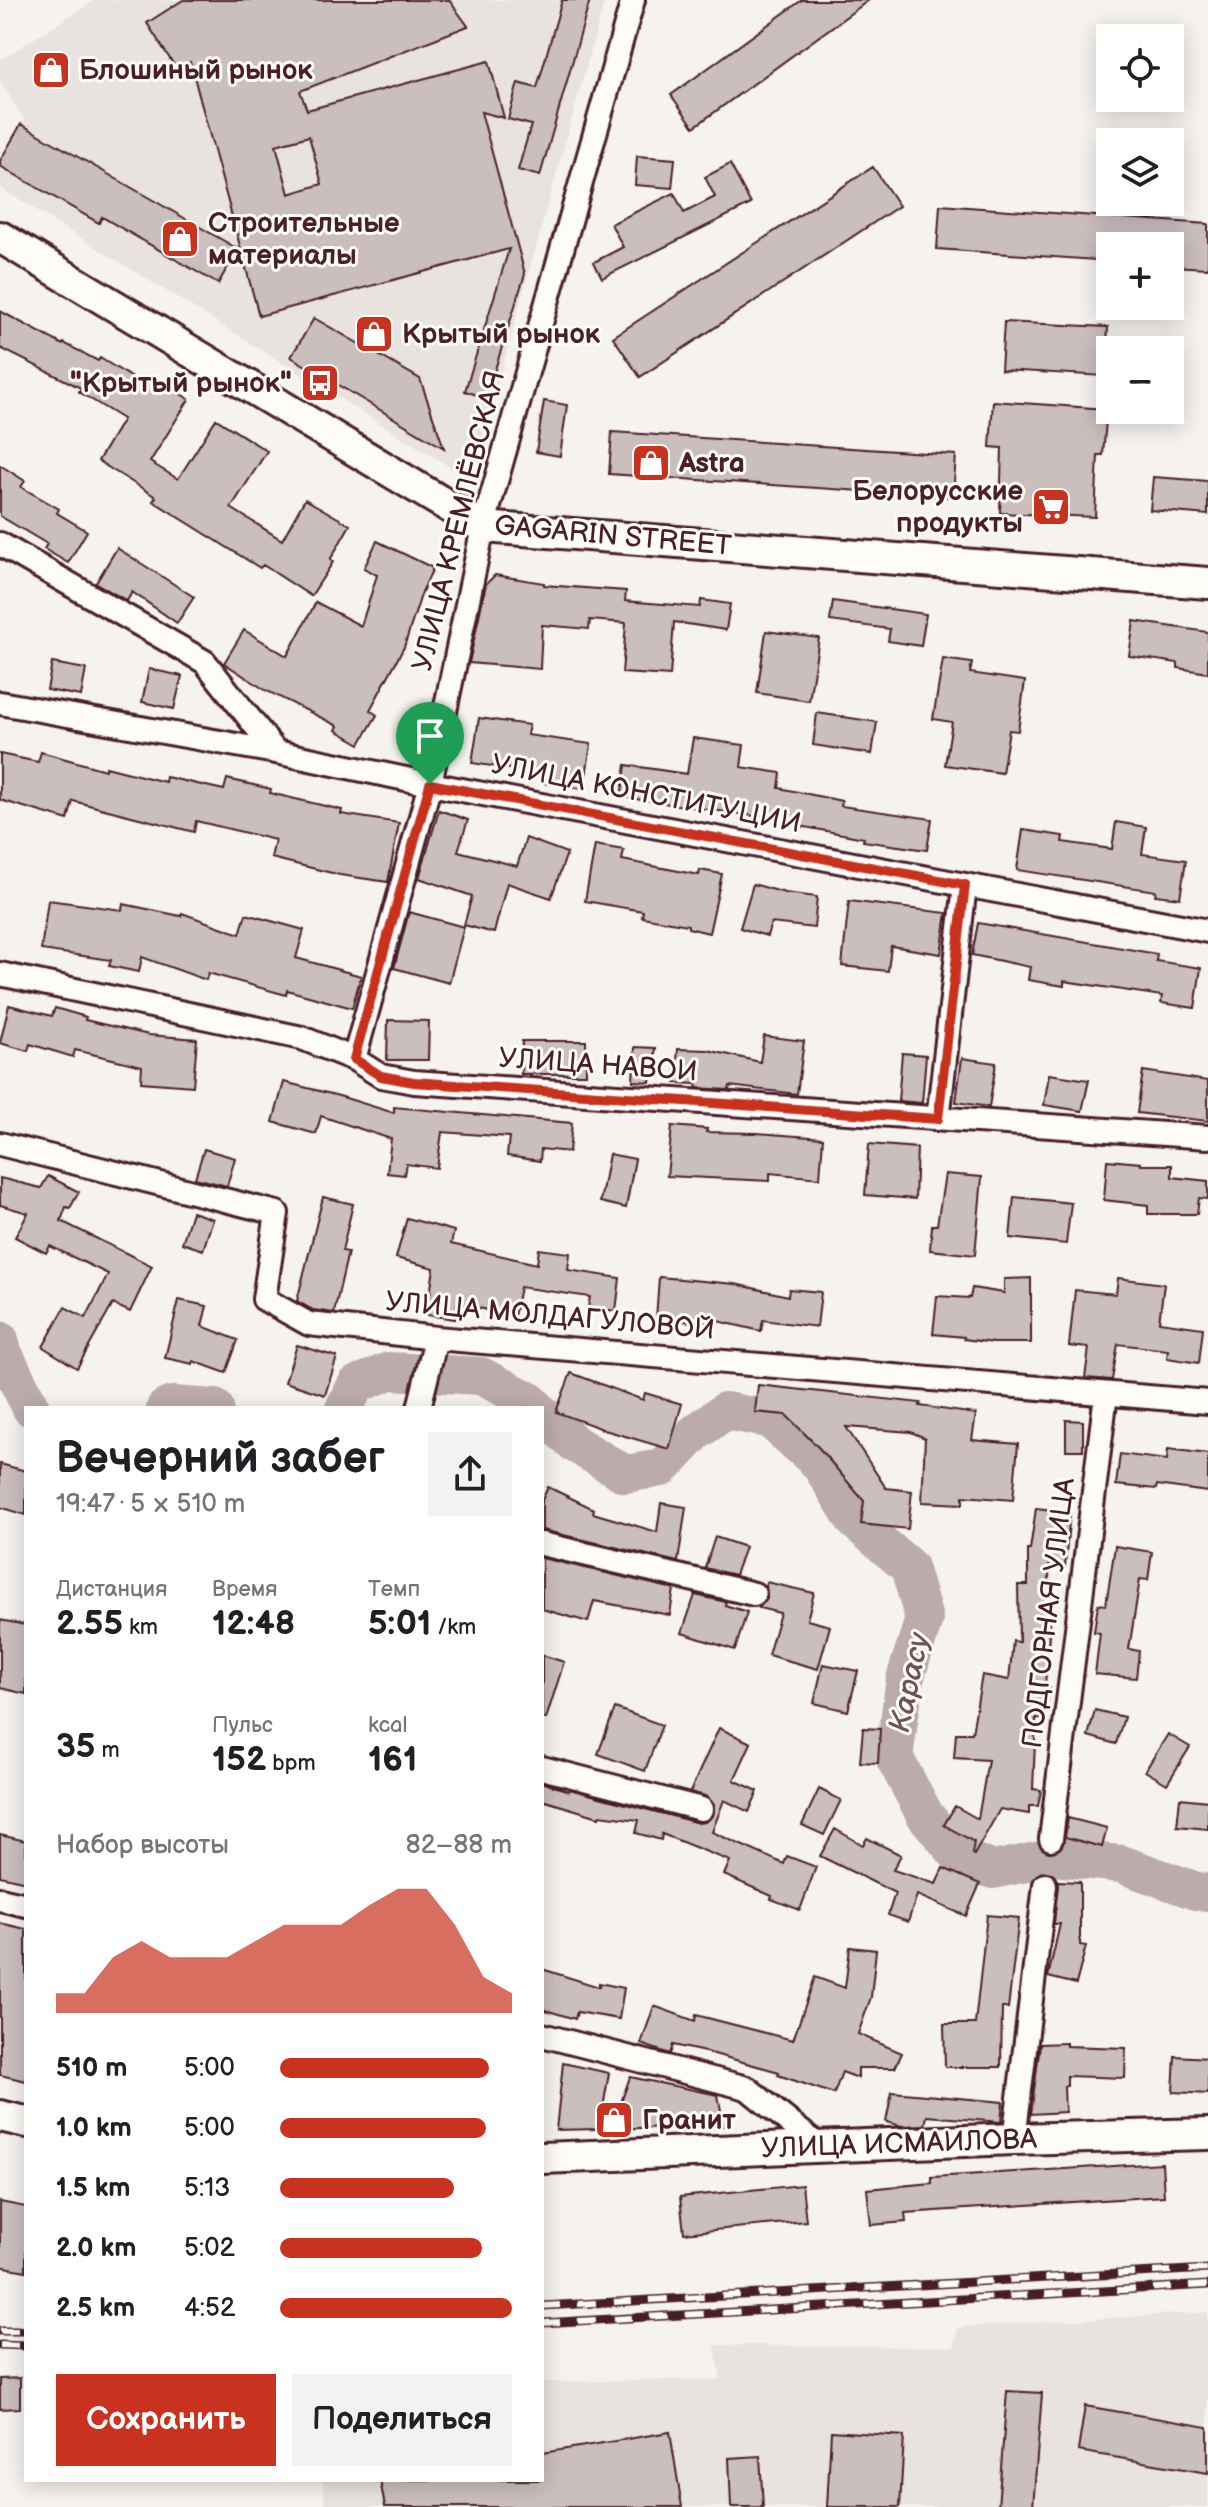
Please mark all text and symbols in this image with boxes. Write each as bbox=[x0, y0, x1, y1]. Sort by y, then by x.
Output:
map controls bbox=[1096, 24, 1184, 424]
button: locate bbox=[1096, 24, 1184, 112]
shop icon: Блошиный рынок bbox=[30, 49, 72, 91]
place label: Блошиный рынок bbox=[79, 54, 313, 87]
button: layers bbox=[1096, 128, 1184, 216]
place label: Строительные материалы bbox=[208, 207, 400, 272]
shop icon: Строительные материалы bbox=[159, 218, 201, 260]
button: + bbox=[1096, 232, 1184, 320]
shop icon: Крытый рынок bbox=[353, 313, 395, 355]
place label: Крытый рынок bbox=[402, 318, 601, 351]
button: − bbox=[1096, 336, 1184, 424]
bus stop icon: "Крытый рынок" bbox=[299, 362, 341, 404]
place label: "Крытый рынок" bbox=[70, 367, 292, 400]
street label: УЛИЦА КРЕМЛЁВСКАЯ bbox=[406, 367, 512, 675]
shop icon: Astra bbox=[630, 442, 672, 484]
place label: Astra bbox=[678, 447, 745, 480]
place label: Белорусские продукты bbox=[852, 475, 1023, 540]
supermarket icon: Белорусские продукты bbox=[1030, 486, 1072, 528]
street label: GAGARIN STREET bbox=[493, 509, 733, 563]
pin bbox=[396, 702, 464, 784]
icon: arrive bbox=[408, 714, 452, 758]
street label: УЛИЦА КОНСТИТУЦИИ bbox=[488, 748, 804, 840]
street label: УЛИЦА НАВОИ bbox=[498, 1042, 698, 1088]
street label: УЛИЦА МОЛДАГУЛОВОЙ bbox=[384, 1285, 716, 1347]
text: Вечерний забег bbox=[56, 1432, 385, 1485]
button: share bbox=[428, 1432, 512, 1516]
street label: ПОДГОРНАЯ УЛИЦА bbox=[1016, 1475, 1082, 1750]
text: 19:47 · 5 × 510 m bbox=[56, 1489, 245, 1520]
text: Дистанция bbox=[56, 1576, 167, 1603]
text: Время bbox=[212, 1576, 277, 1603]
text: Темп bbox=[368, 1576, 420, 1603]
text: 2.55 bbox=[56, 1603, 123, 1644]
text: 12:48 bbox=[212, 1603, 295, 1644]
text: 5:01 bbox=[368, 1603, 431, 1644]
text: km bbox=[123, 1614, 158, 1641]
text: /km bbox=[431, 1614, 476, 1641]
water label: Карасу bbox=[882, 1629, 938, 1736]
text: Пульс bbox=[212, 1712, 273, 1739]
text: kcal bbox=[368, 1712, 407, 1739]
text: 35 bbox=[56, 1726, 95, 1767]
text: m bbox=[95, 1737, 120, 1764]
text: 152 bbox=[212, 1739, 266, 1780]
text: 161 bbox=[368, 1739, 417, 1780]
text: bpm bbox=[266, 1750, 316, 1777]
text: Набор высоты bbox=[56, 1830, 229, 1861]
text: 82–88 m bbox=[406, 1830, 512, 1861]
text: 510 m bbox=[56, 2053, 127, 2084]
text: 5:00 bbox=[184, 2053, 235, 2084]
shop icon: Гранит bbox=[593, 2099, 635, 2141]
place label: Гранит bbox=[642, 2104, 736, 2137]
text: 1.0 km bbox=[56, 2113, 132, 2144]
text: 5:00 bbox=[184, 2113, 235, 2144]
street label: УЛИЦА ИСМАИЛОВА bbox=[760, 2123, 1039, 2165]
text: 1.5 km bbox=[56, 2173, 131, 2204]
text: 5:13 bbox=[184, 2173, 230, 2204]
text: 2.0 km bbox=[56, 2233, 136, 2264]
text: 5:02 bbox=[184, 2233, 235, 2264]
text: 2.5 km bbox=[56, 2293, 135, 2324]
text: 4:52 bbox=[184, 2293, 235, 2324]
button: Сохранить bbox=[56, 2374, 276, 2466]
button: Поделиться bbox=[292, 2374, 512, 2466]

